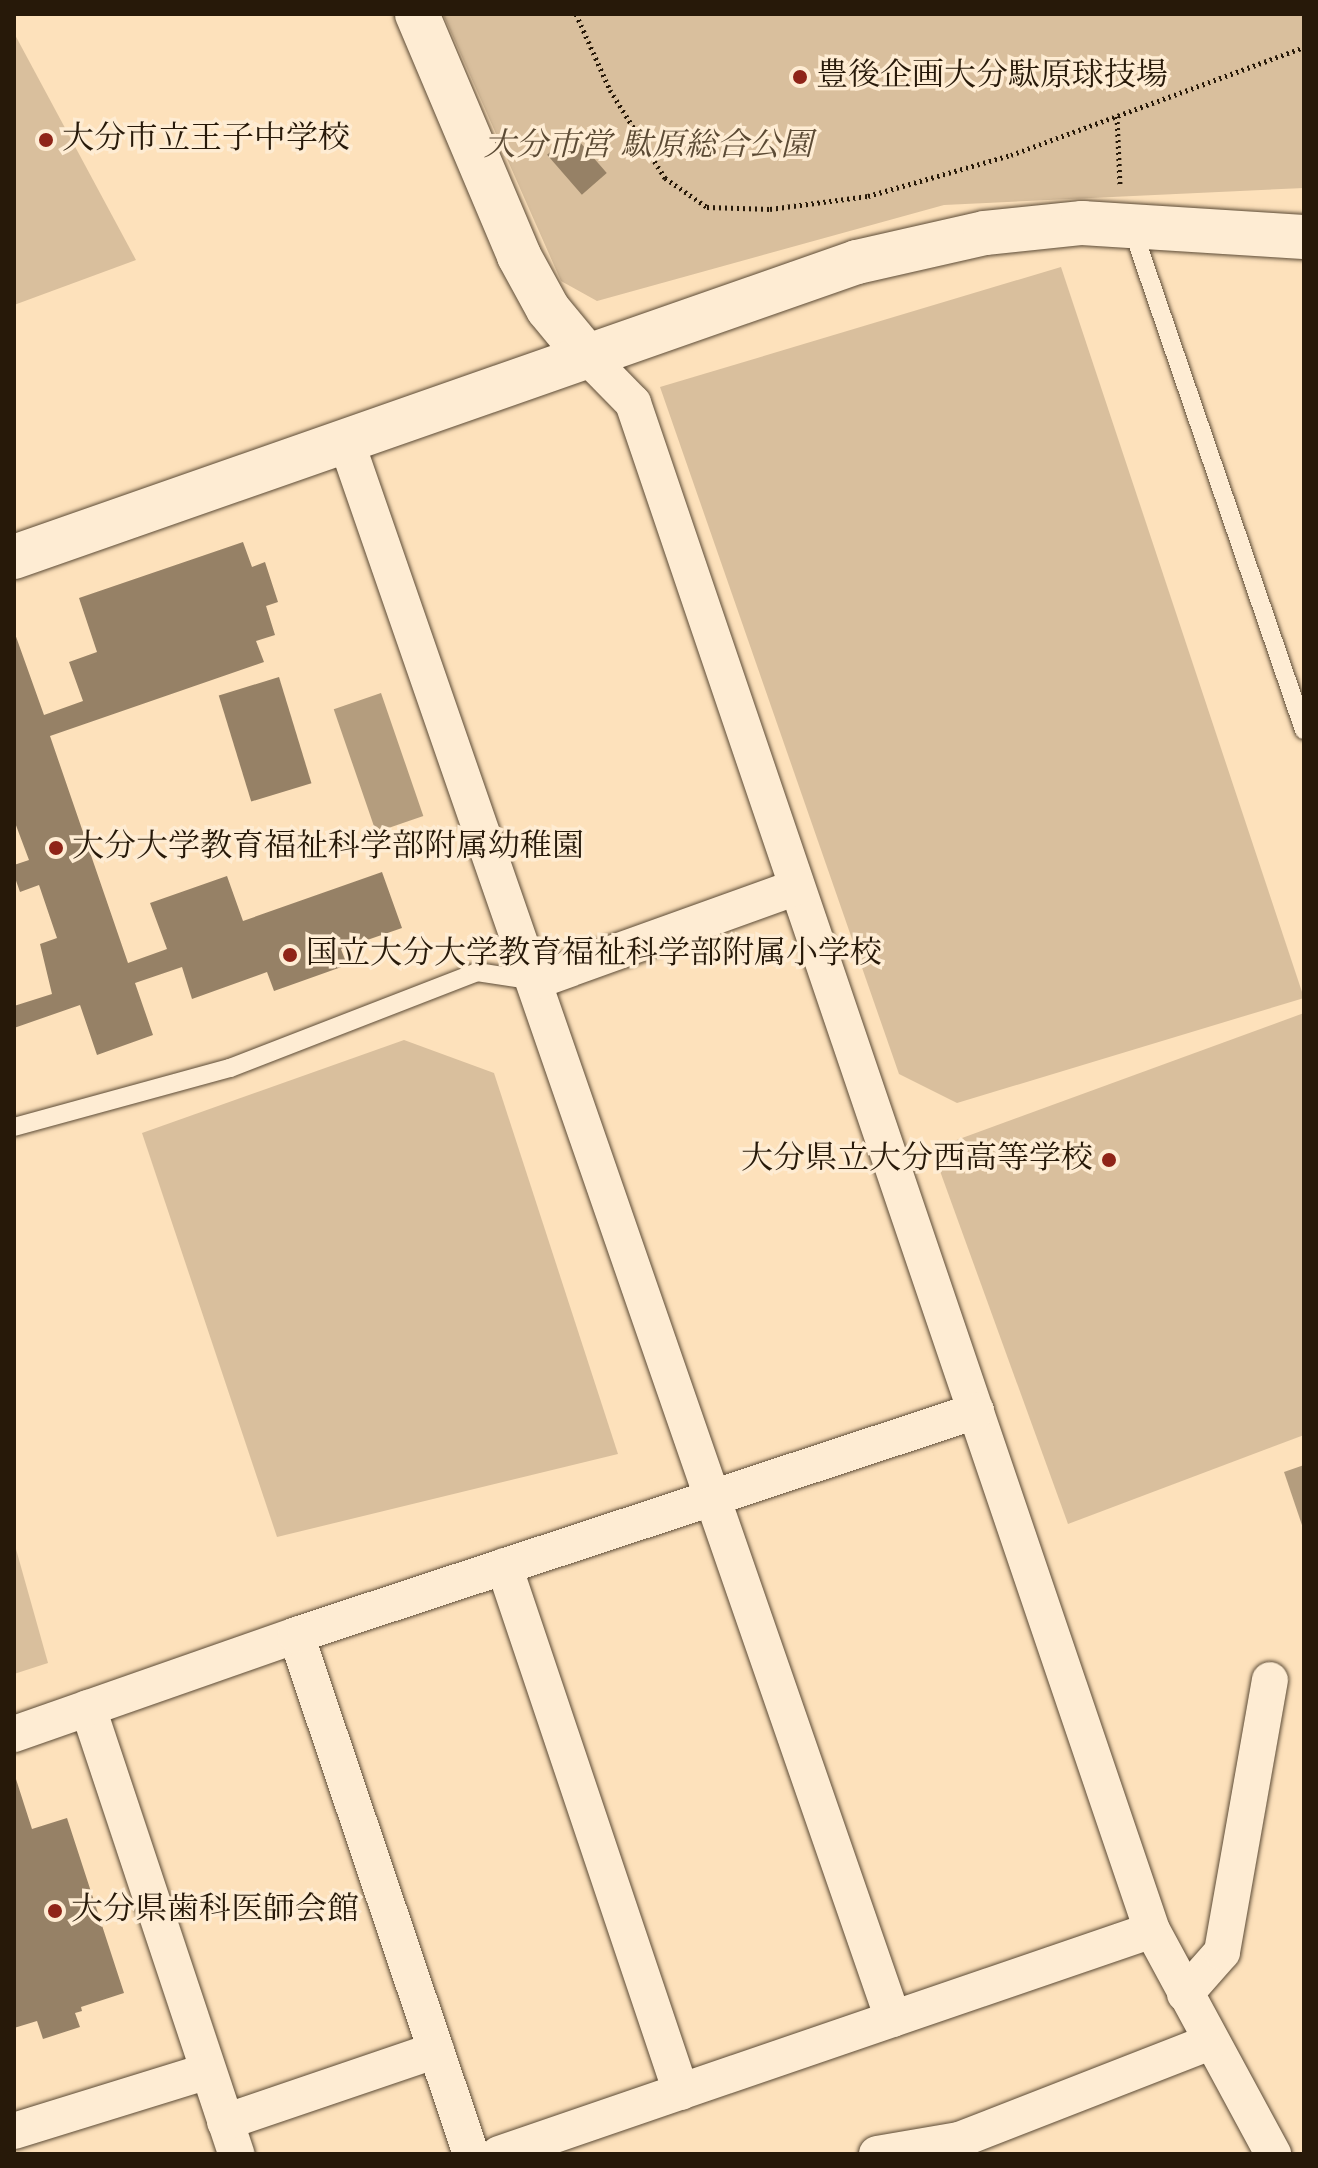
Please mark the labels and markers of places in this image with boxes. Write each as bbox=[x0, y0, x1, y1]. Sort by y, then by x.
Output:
place label: 豊後企画大分駄原球技場 bbox=[816, 58, 1168, 96]
marker: 豊後企画大分駄原球技場 bbox=[791, 68, 809, 86]
place label: 大分市立王子中学校 bbox=[62, 121, 350, 159]
marker: 大分市立王子中学校 bbox=[37, 131, 55, 149]
place label: 大分大学教育福祉科学部附属幼稚園 bbox=[72, 829, 584, 867]
marker: 大分大学教育福祉科学部附属幼稚園 bbox=[47, 839, 65, 857]
place label: 国立大分大学教育福祉科学部附属小学校 bbox=[306, 936, 882, 974]
marker: 国立大分大学教育福祉科学部附属小学校 bbox=[281, 946, 299, 964]
place label: 大分県立大分西高等学校 bbox=[741, 1141, 1093, 1179]
marker: 大分県立大分西高等学校 bbox=[1100, 1151, 1118, 1169]
place label: 大分県歯科医師会館 bbox=[71, 1892, 359, 1930]
marker: 大分県歯科医師会館 bbox=[46, 1902, 64, 1920]

